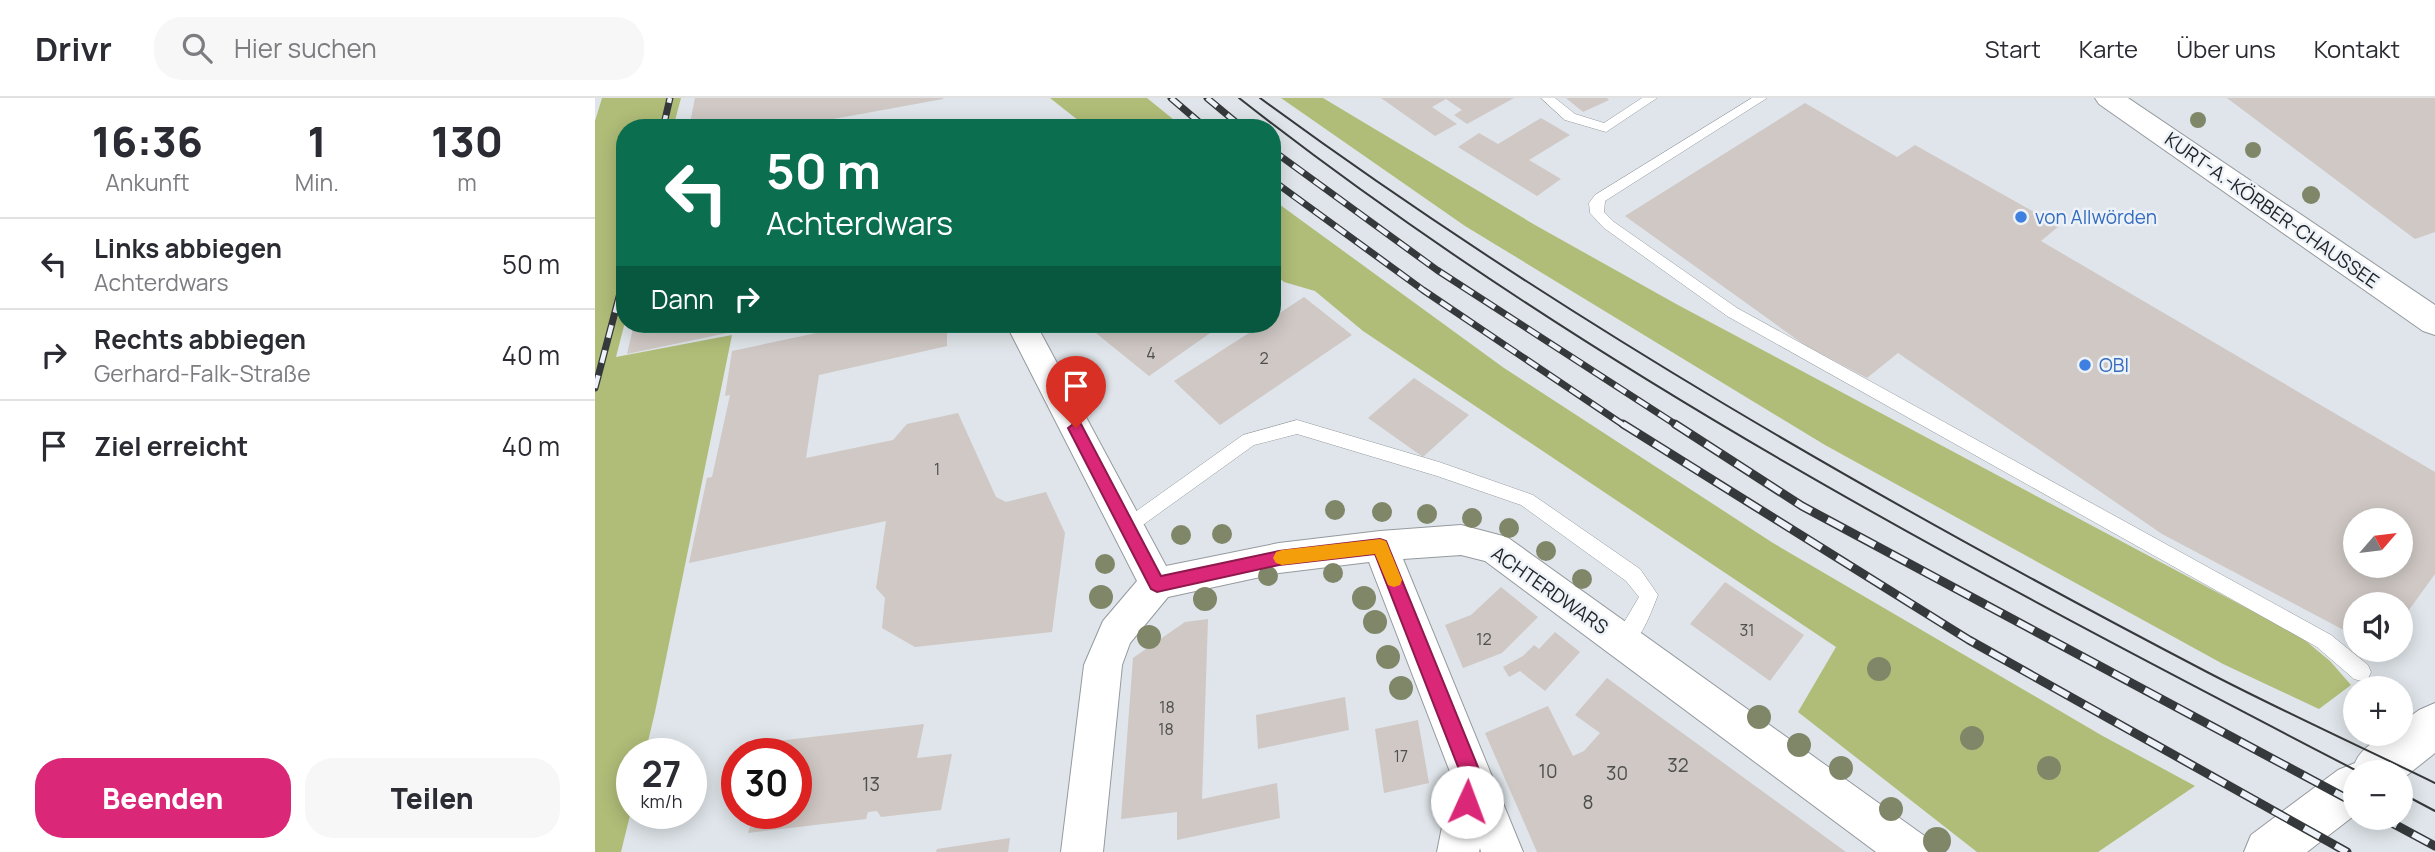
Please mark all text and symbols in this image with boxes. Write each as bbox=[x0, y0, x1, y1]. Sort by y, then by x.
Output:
search box bbox=[154, 17, 644, 80]
text: Drivr bbox=[35, 26, 112, 71]
icon: search bbox=[178, 29, 216, 67]
text: Hier suchen bbox=[234, 30, 377, 66]
text: Start bbox=[1985, 32, 2041, 65]
text: Karte bbox=[2079, 32, 2138, 65]
text: Über uns bbox=[2176, 32, 2276, 65]
text: Kontakt bbox=[2314, 32, 2400, 65]
text: 16:36 bbox=[92, 112, 203, 170]
text: 1 bbox=[307, 112, 327, 170]
text: 130 bbox=[431, 112, 503, 170]
street label: KURT-A.-KÖRBER-CHAUSSEE bbox=[2160, 126, 2384, 294]
text: 50 m bbox=[766, 137, 881, 204]
icon: left bbox=[651, 147, 742, 238]
text: Ankunft bbox=[105, 166, 190, 198]
text: Min. bbox=[295, 166, 339, 198]
text: m bbox=[457, 166, 477, 198]
text: Achterdwars bbox=[766, 201, 953, 245]
place label: von Allwörden bbox=[2035, 204, 2157, 230]
marker: von Allwörden bbox=[2013, 209, 2029, 225]
text: Links abbiegen bbox=[94, 230, 282, 266]
icon: left bbox=[35, 245, 73, 283]
text: 50 m bbox=[502, 246, 560, 282]
text: Achterdwars bbox=[94, 266, 229, 298]
icon: right bbox=[728, 280, 766, 318]
text: Dann bbox=[651, 281, 714, 317]
text: Rechts abbiegen bbox=[94, 321, 306, 357]
icon: right bbox=[35, 336, 73, 374]
text: 40 m bbox=[502, 337, 560, 373]
house number: 4 bbox=[1146, 342, 1156, 364]
house number: 2 bbox=[1259, 347, 1269, 369]
place label: OBI bbox=[2099, 352, 2129, 378]
pin bbox=[1046, 356, 1106, 428]
text: Gerhard-Falk-Straße bbox=[94, 357, 311, 389]
marker: OBI bbox=[2077, 357, 2093, 373]
icon: arrive bbox=[1057, 367, 1095, 405]
icon: arrive bbox=[35, 427, 73, 465]
text: Ziel erreicht bbox=[94, 428, 248, 464]
text: 40 m bbox=[502, 428, 560, 464]
house number: 1 bbox=[934, 458, 940, 480]
north arrow bbox=[2343, 508, 2413, 578]
map controls bbox=[2343, 508, 2413, 830]
street label: ACHTERDWARS bbox=[1487, 540, 1614, 640]
button: sound bbox=[2343, 592, 2413, 662]
house number: 31 bbox=[1739, 619, 1755, 641]
house number: 12 bbox=[1476, 628, 1492, 650]
button: + bbox=[2343, 676, 2413, 746]
house number: 18 bbox=[1159, 696, 1175, 718]
house number: 18 bbox=[1158, 718, 1174, 740]
speed limit sign: 30 bbox=[721, 738, 812, 829]
house number: 17 bbox=[1394, 745, 1408, 767]
text: 27 bbox=[642, 750, 681, 798]
house number: 32 bbox=[1667, 752, 1689, 778]
button: Beenden bbox=[35, 758, 291, 838]
button: Teilen bbox=[305, 758, 560, 838]
house number: 10 bbox=[1538, 758, 1558, 784]
house number: 30 bbox=[1606, 760, 1628, 786]
button: − bbox=[2343, 760, 2413, 830]
position arrow bbox=[1430, 765, 1504, 839]
house number: 13 bbox=[862, 771, 880, 797]
text: km/h bbox=[641, 789, 682, 813]
house number: 8 bbox=[1582, 789, 1594, 815]

